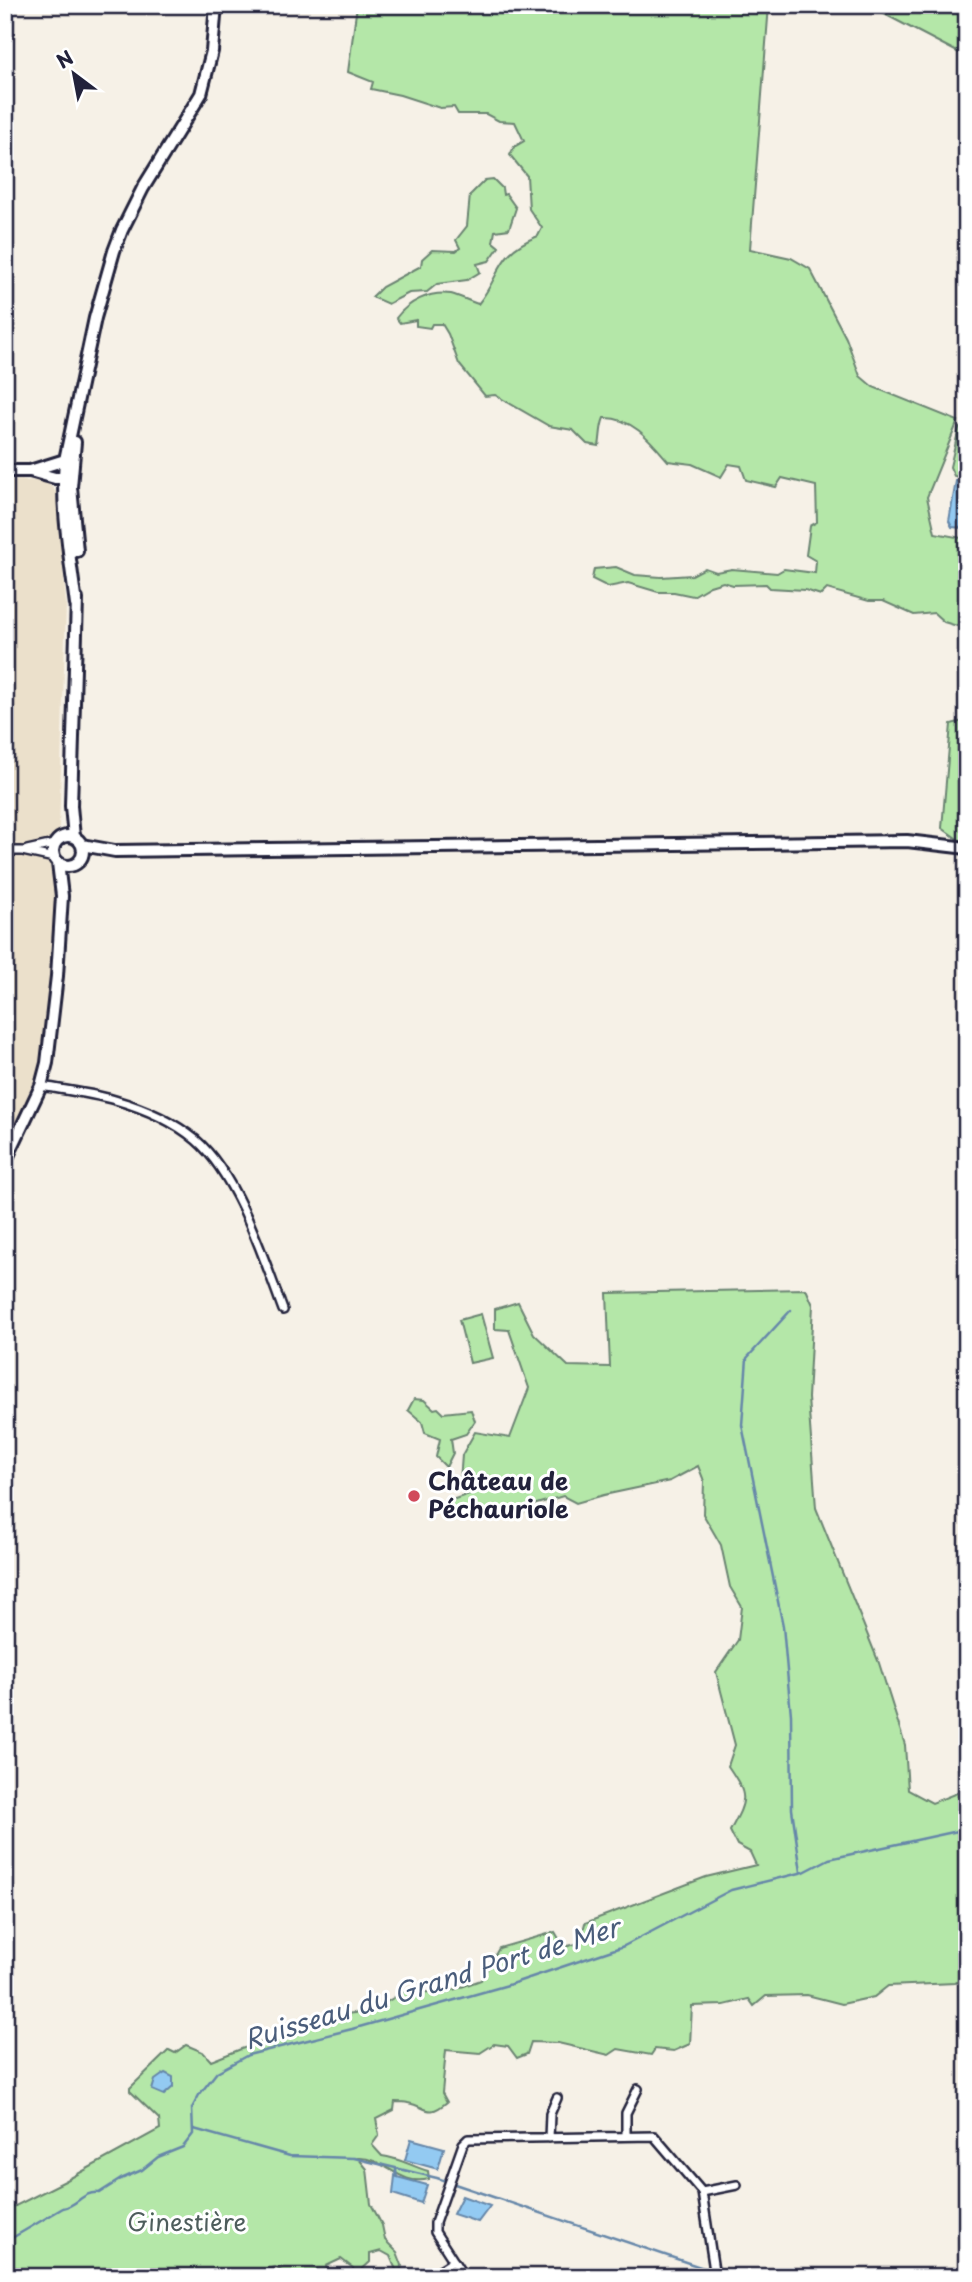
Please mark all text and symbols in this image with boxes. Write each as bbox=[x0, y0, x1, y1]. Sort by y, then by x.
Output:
north arrow bbox=[38, 38, 108, 108]
text: N bbox=[51, 43, 78, 75]
place label: Château de Péchauriole bbox=[428, 1462, 569, 1526]
marker: Château de Péchauriole bbox=[406, 1488, 422, 1504]
water label: Ruisseau du Grand Port de Mer bbox=[239, 1906, 628, 2058]
park label: Ginestière bbox=[127, 2203, 247, 2239]

